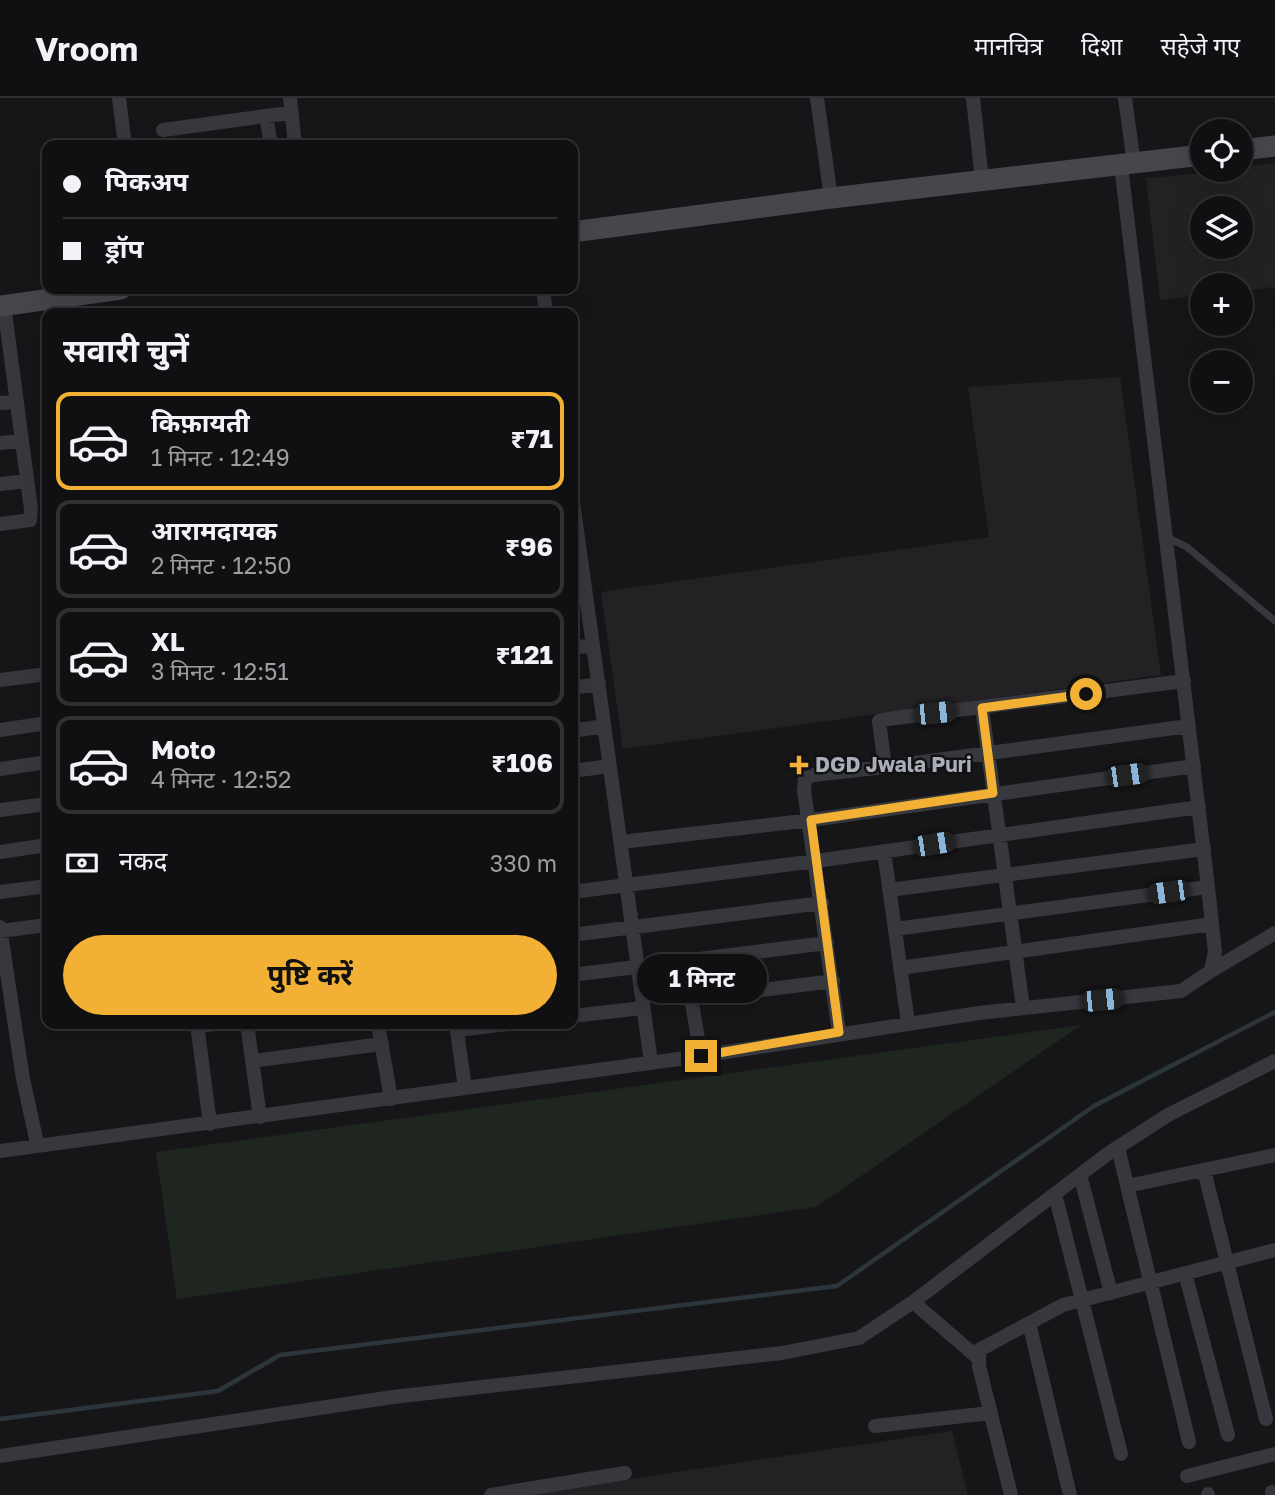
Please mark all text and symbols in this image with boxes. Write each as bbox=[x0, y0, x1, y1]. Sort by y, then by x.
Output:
text: Vroom bbox=[35, 29, 138, 68]
text: मानचित्र bbox=[974, 31, 1043, 60]
text: दिशा bbox=[1081, 31, 1122, 60]
text: सहेजे गए bbox=[1160, 31, 1240, 60]
map controls bbox=[1190, 119, 1253, 413]
button: locate bbox=[1190, 119, 1253, 182]
text: पिकअप bbox=[105, 166, 188, 197]
button: layers bbox=[1190, 196, 1253, 259]
text: ड्रॉप bbox=[105, 233, 143, 264]
button: + bbox=[1190, 273, 1253, 336]
text: सवारी चुनें bbox=[63, 331, 189, 369]
button: − bbox=[1190, 350, 1253, 413]
text: किफ़ायती bbox=[151, 407, 250, 438]
icon: car bbox=[67, 410, 130, 473]
text: ₹71 bbox=[511, 423, 553, 454]
text: 1 मिनट · 12:49 bbox=[151, 443, 290, 471]
text: आरामदायक bbox=[151, 515, 277, 546]
icon: car bbox=[67, 518, 130, 581]
text: ₹96 bbox=[505, 531, 553, 562]
text: 2 मिनट · 12:50 bbox=[151, 551, 292, 579]
icon: car bbox=[67, 626, 130, 689]
text: XL bbox=[151, 626, 185, 657]
text: ₹121 bbox=[495, 639, 553, 670]
text: 3 मिनट · 12:51 bbox=[151, 657, 289, 685]
route start bbox=[1070, 678, 1102, 710]
car bbox=[914, 700, 957, 726]
icon: car bbox=[67, 734, 130, 797]
text: Moto bbox=[151, 734, 216, 765]
text: ₹106 bbox=[491, 747, 553, 778]
place label: DGD Jwala Puri bbox=[815, 751, 972, 777]
marker: DGD Jwala Puri bbox=[789, 755, 809, 775]
car bbox=[1105, 762, 1150, 788]
text: 4 मिनट · 12:52 bbox=[151, 765, 291, 793]
car bbox=[912, 830, 957, 858]
icon: cash bbox=[63, 844, 101, 882]
text: नकद bbox=[119, 845, 167, 876]
text: 330 m bbox=[490, 849, 557, 877]
car bbox=[1146, 879, 1191, 905]
button: पुष्टि करें bbox=[63, 935, 557, 1015]
callout: 1 मिनट bbox=[636, 954, 766, 1004]
text: 1 मिनट bbox=[669, 964, 735, 992]
car bbox=[1081, 987, 1124, 1013]
route end bbox=[685, 1040, 717, 1072]

